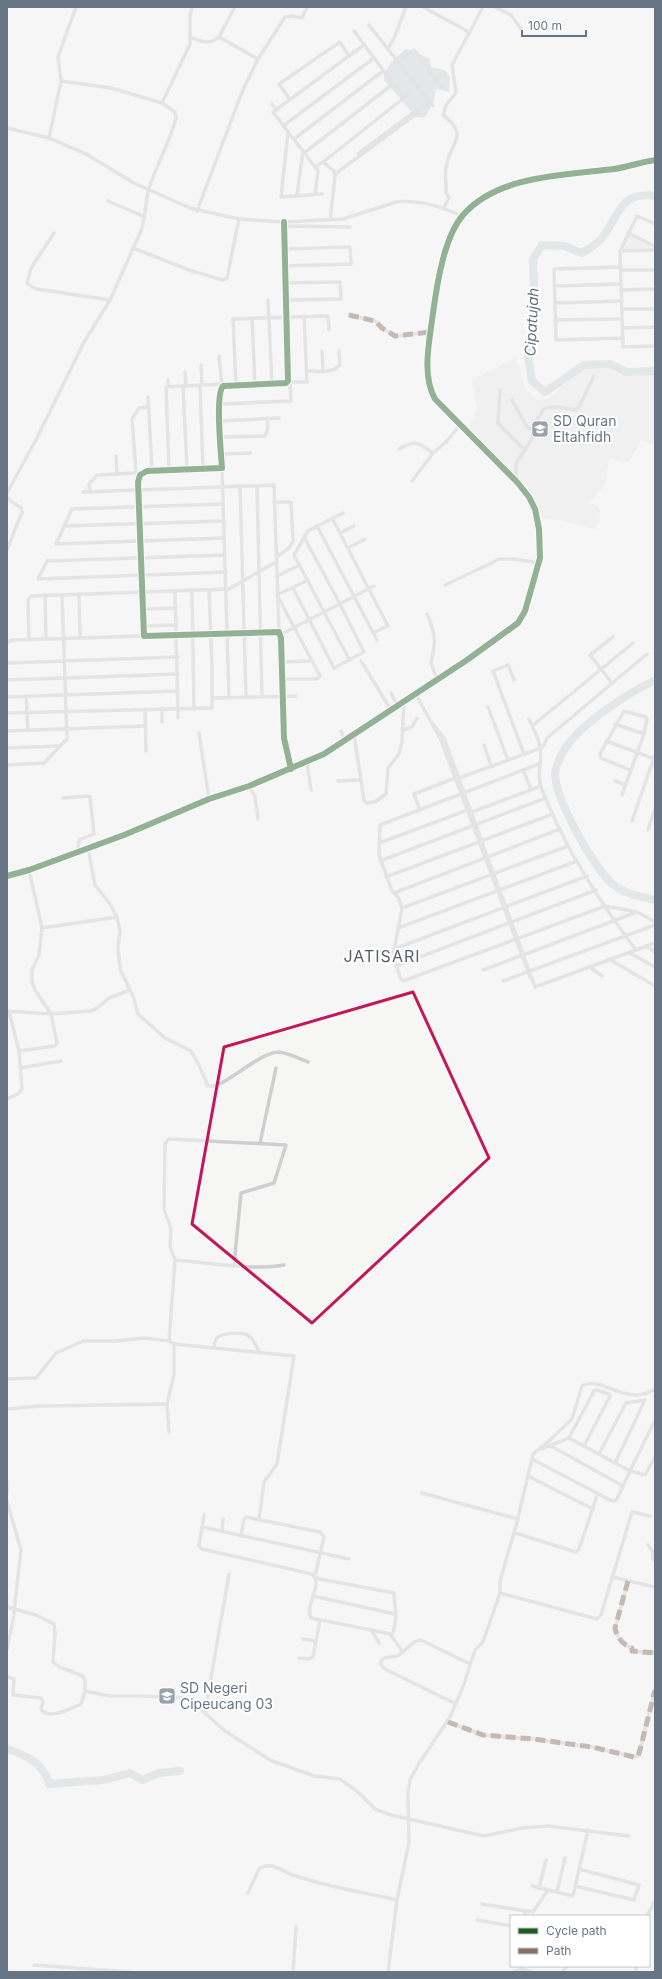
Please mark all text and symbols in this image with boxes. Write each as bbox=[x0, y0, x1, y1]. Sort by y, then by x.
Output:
scale bar bbox=[522, 12, 586, 38]
text: 100 m bbox=[528, 18, 562, 33]
water label: Cipatujah bbox=[520, 287, 543, 357]
place label: SD Quran Eltahfidh bbox=[553, 412, 616, 445]
school or university icon: SD Quran Eltahfidh bbox=[530, 419, 550, 439]
district label: JATISARI bbox=[343, 946, 421, 966]
place label: SD Negeri Cipeucang 03 bbox=[180, 1679, 273, 1712]
school or university icon: SD Negeri Cipeucang 03 bbox=[157, 1686, 177, 1706]
legend bbox=[510, 1915, 650, 1967]
text: Cycle path bbox=[546, 1923, 607, 1938]
text: Path bbox=[546, 1943, 571, 1958]

